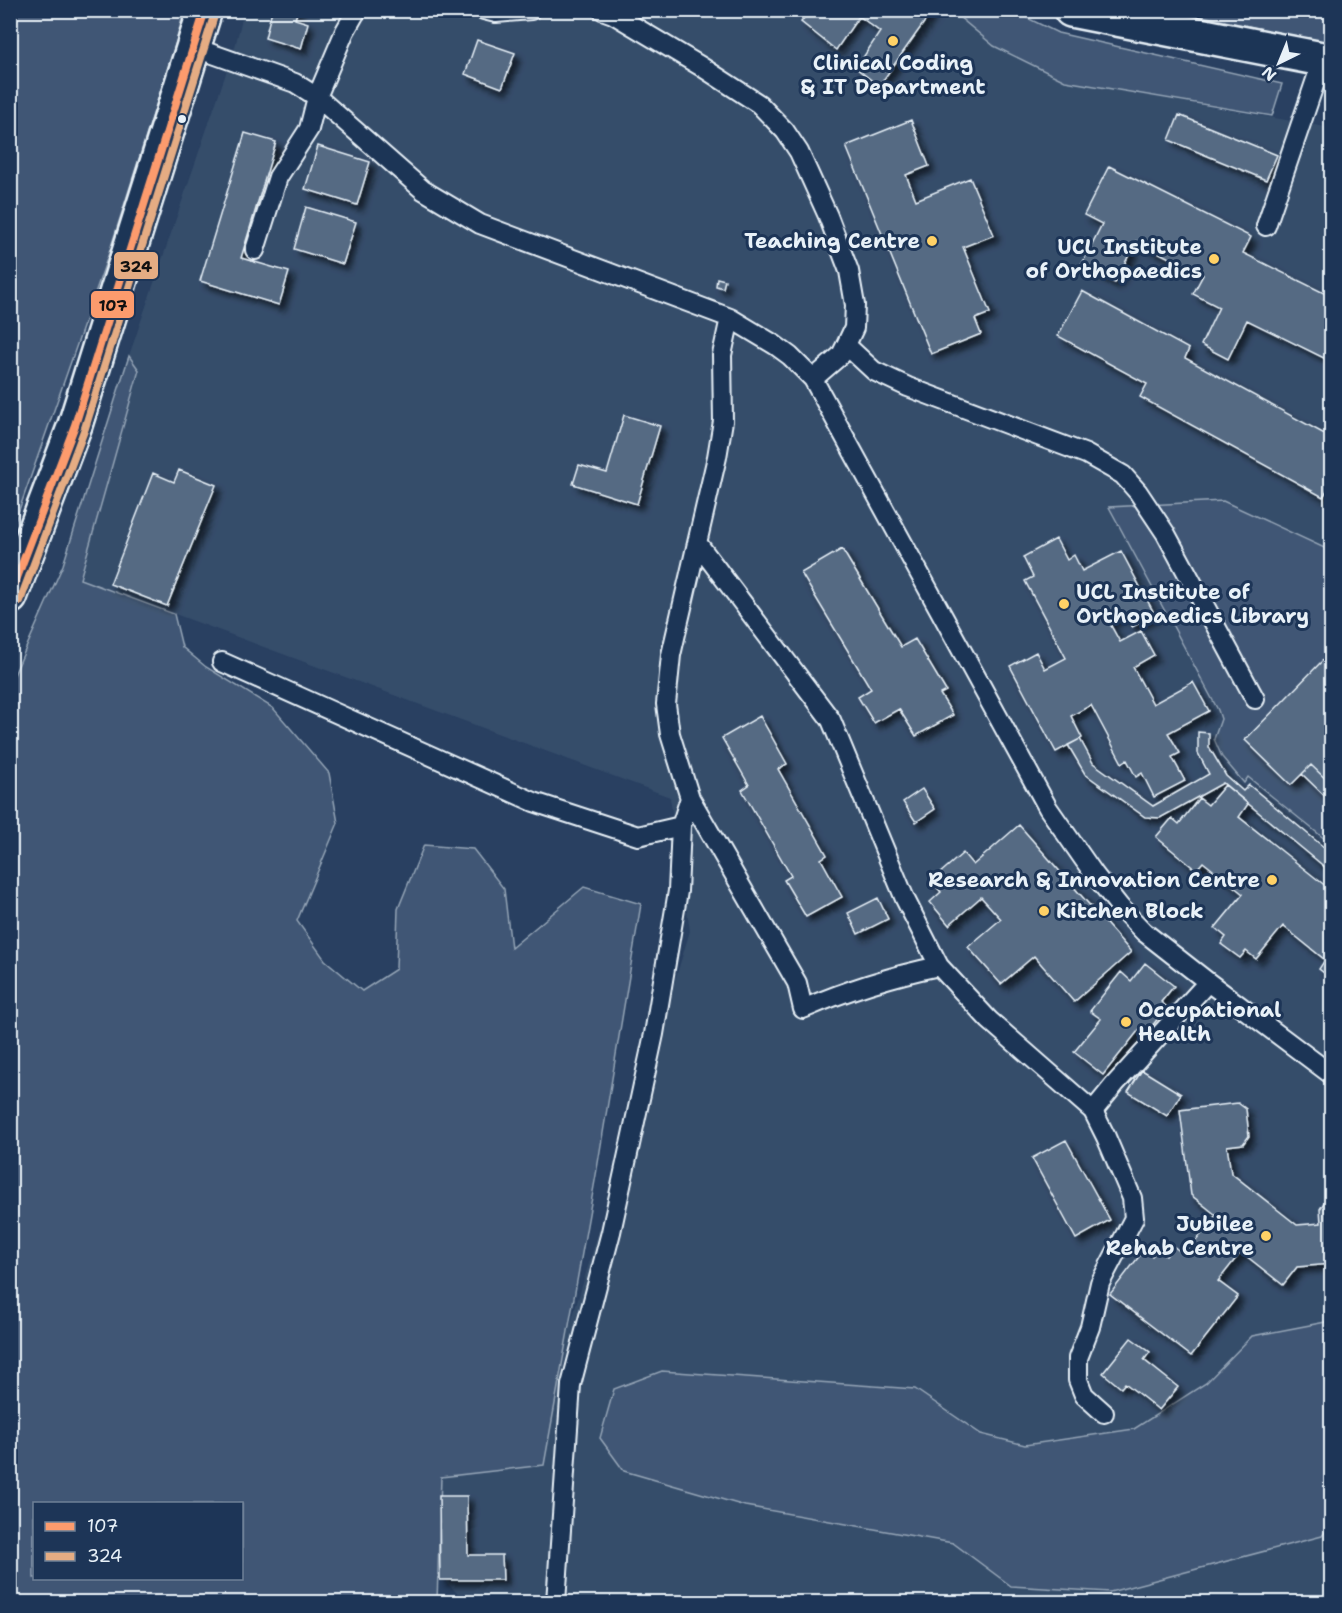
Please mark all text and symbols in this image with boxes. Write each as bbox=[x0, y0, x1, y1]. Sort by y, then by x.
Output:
north arrow bbox=[1249, 33, 1309, 93]
marker: Clinical Coding & IT Department bbox=[886, 34, 900, 48]
place label: Clinical Coding & IT Department bbox=[801, 49, 985, 101]
text: N bbox=[1257, 62, 1281, 86]
unlabelled marker bbox=[176, 113, 188, 125]
place label: Teaching Centre bbox=[744, 227, 920, 255]
place label: UCL Institute of Orthopaedics bbox=[1026, 233, 1202, 285]
marker: Teaching Centre bbox=[925, 234, 939, 248]
line badge: 324 bbox=[113, 251, 159, 280]
marker: UCL Institute of Orthopaedics bbox=[1207, 252, 1221, 266]
text: 324 bbox=[120, 256, 152, 277]
line badge: 107 bbox=[90, 290, 135, 319]
text: 107 bbox=[99, 295, 127, 316]
place label: UCL Institute of Orthopaedics Library bbox=[1076, 578, 1309, 630]
marker: UCL Institute of Orthopaedics Library bbox=[1057, 597, 1071, 611]
place label: Research & Innovation Centre bbox=[928, 866, 1260, 894]
marker: Research & Innovation Centre bbox=[1265, 873, 1279, 887]
place label: Kitchen Block bbox=[1056, 897, 1204, 925]
marker: Kitchen Block bbox=[1037, 904, 1051, 918]
place label: Occupational Health bbox=[1138, 996, 1281, 1048]
marker: Occupational Health bbox=[1119, 1015, 1133, 1029]
place label: Jubilee Rehab Centre bbox=[1105, 1210, 1254, 1262]
marker: Jubilee Rehab Centre bbox=[1259, 1229, 1273, 1243]
legend bbox=[33, 1502, 243, 1580]
text: 107 bbox=[87, 1514, 118, 1538]
text: 324 bbox=[87, 1544, 122, 1568]

